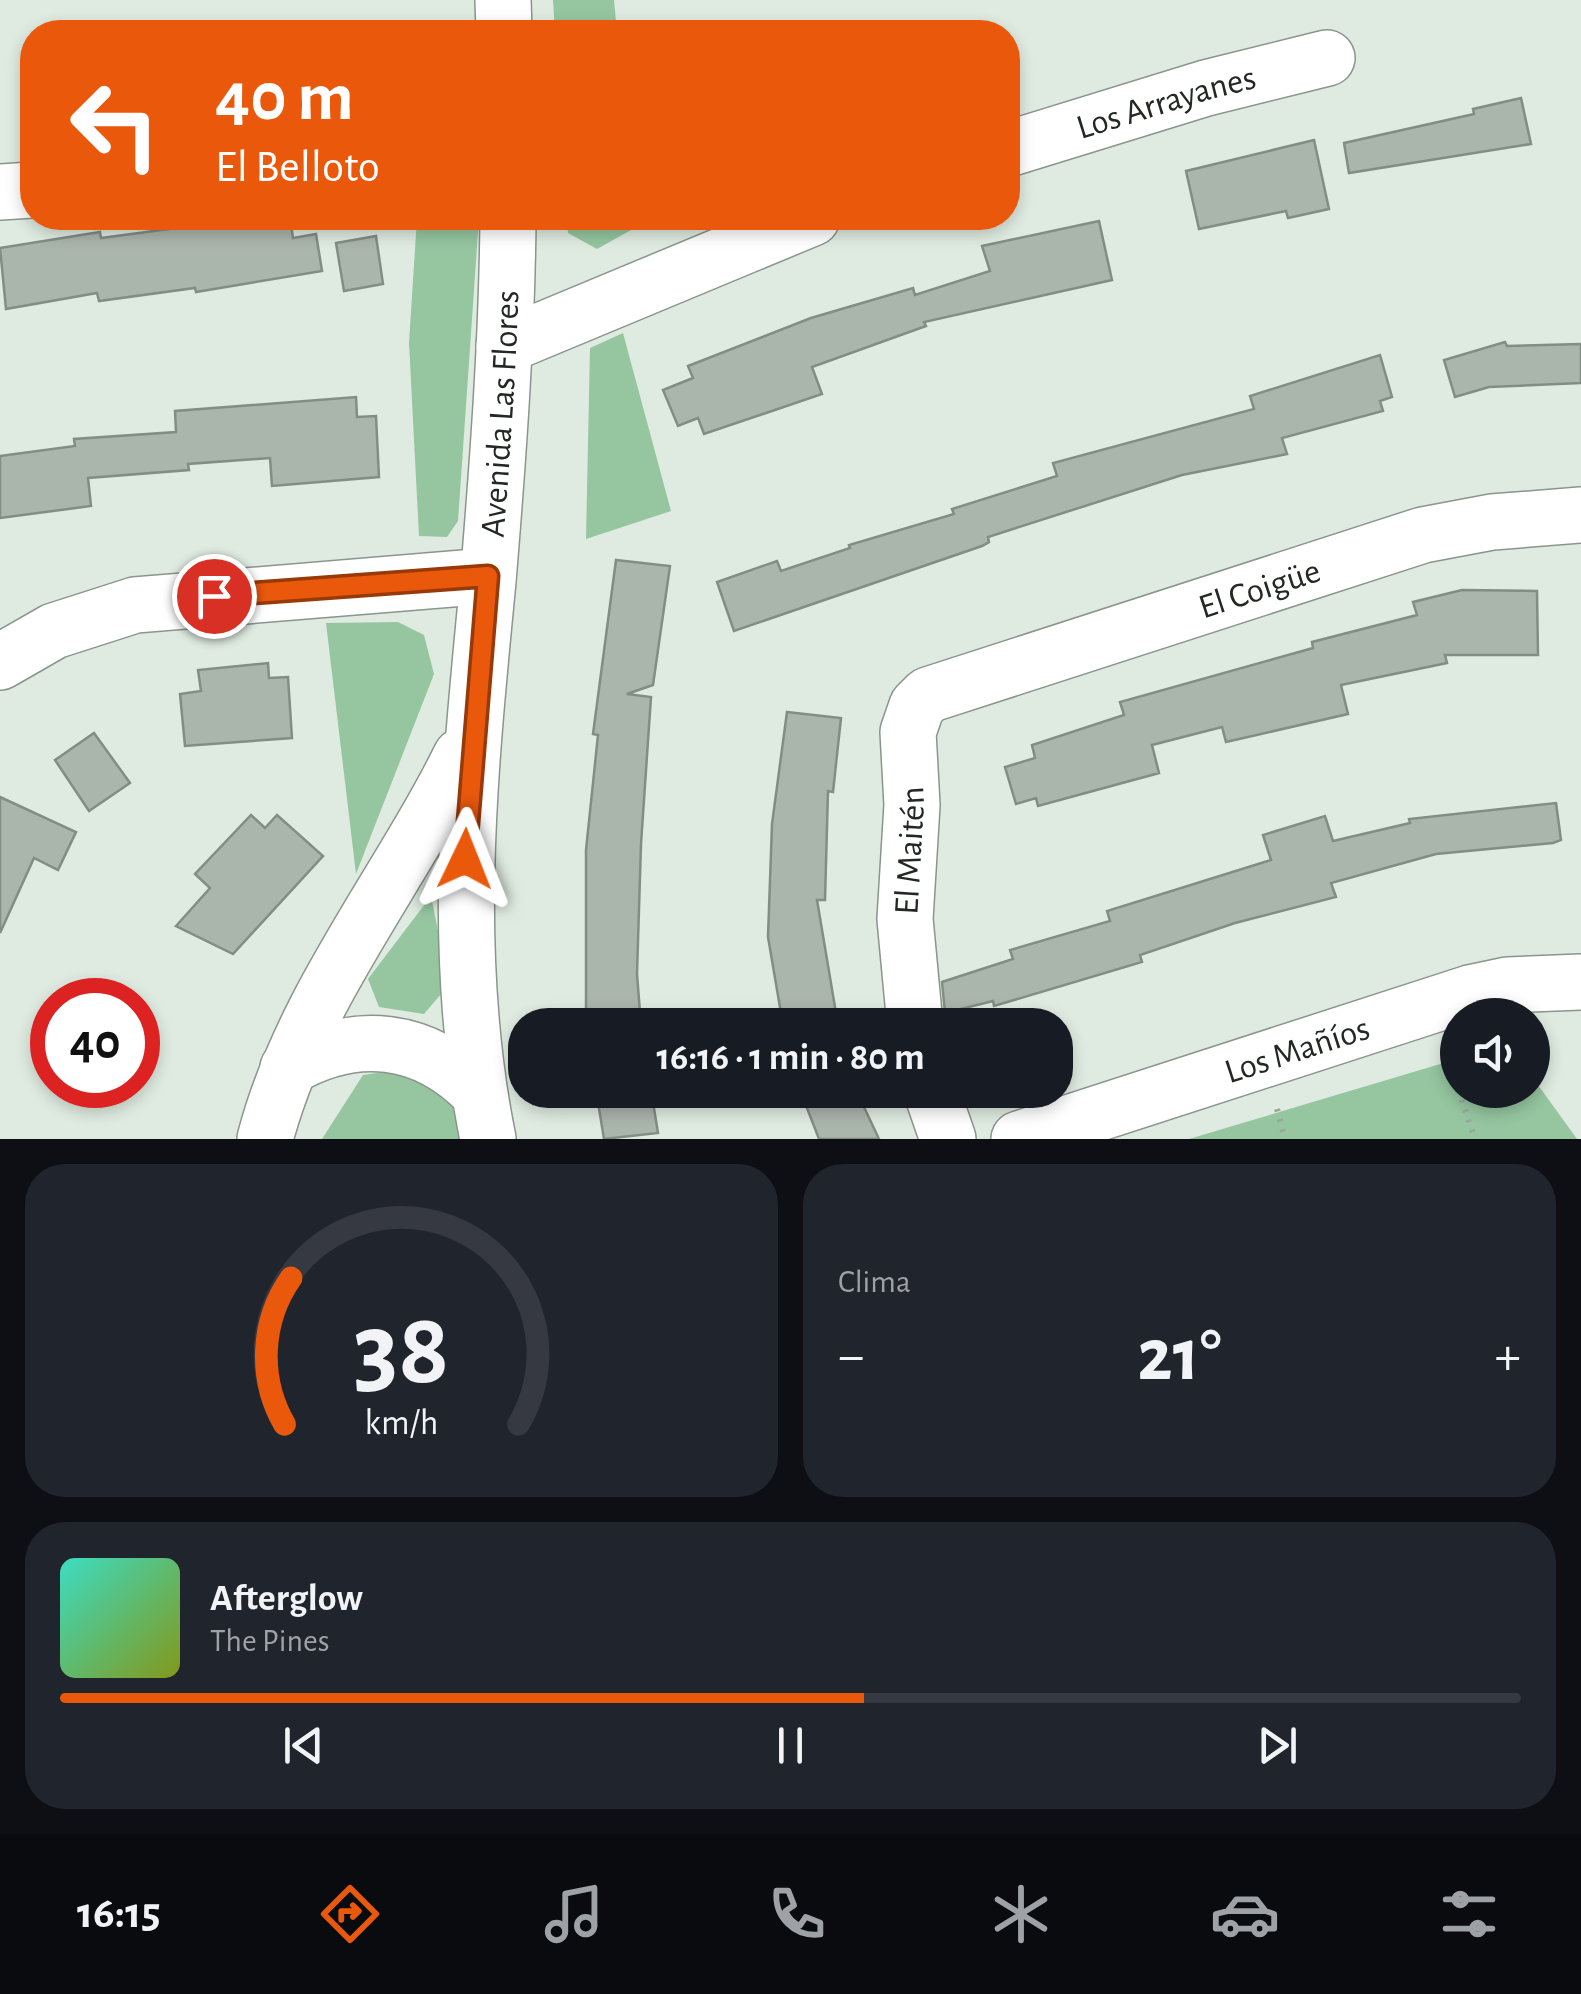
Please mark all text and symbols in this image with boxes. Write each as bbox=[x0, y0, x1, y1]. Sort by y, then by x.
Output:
icon: left bbox=[50, 60, 180, 190]
street label: Los Arrayanes bbox=[1072, 60, 1260, 146]
text: 40 m bbox=[215, 63, 354, 133]
text: El Belloto bbox=[215, 145, 380, 190]
street label: Avenida Las Flores bbox=[476, 290, 525, 538]
street label: El Coigüe bbox=[1195, 553, 1325, 625]
pin bbox=[172, 554, 257, 639]
icon: arrive bbox=[187, 569, 242, 624]
street label: El Maitén bbox=[889, 786, 931, 916]
position arrow bbox=[413, 807, 517, 911]
speed limit sign: 40 bbox=[30, 978, 160, 1108]
map controls bbox=[1440, 998, 1550, 1108]
button: sound bbox=[1440, 998, 1550, 1108]
street label: Los Mañíos bbox=[1221, 1011, 1374, 1090]
text: 16:16 · 1 min · 80 m bbox=[656, 1039, 925, 1077]
text: Clima bbox=[838, 1266, 911, 1298]
text: 38 bbox=[353, 1299, 450, 1403]
text: 21° bbox=[1137, 1319, 1222, 1394]
text: − bbox=[838, 1329, 864, 1384]
text: + bbox=[1495, 1329, 1521, 1384]
text: km/h bbox=[365, 1405, 438, 1441]
text: Afterglow bbox=[210, 1580, 363, 1618]
text: The Pines bbox=[210, 1625, 330, 1657]
icon: previous bbox=[276, 1718, 331, 1773]
icon: pause bbox=[763, 1718, 818, 1773]
icon: next bbox=[1250, 1718, 1305, 1773]
icon: directions bbox=[315, 1879, 385, 1949]
icon: music bbox=[539, 1879, 609, 1949]
icon: phone bbox=[762, 1879, 832, 1949]
icon: climate bbox=[986, 1879, 1056, 1949]
icon: car bbox=[1210, 1879, 1280, 1949]
icon: filters bbox=[1434, 1879, 1504, 1949]
text: 16:15 bbox=[77, 1891, 161, 1936]

